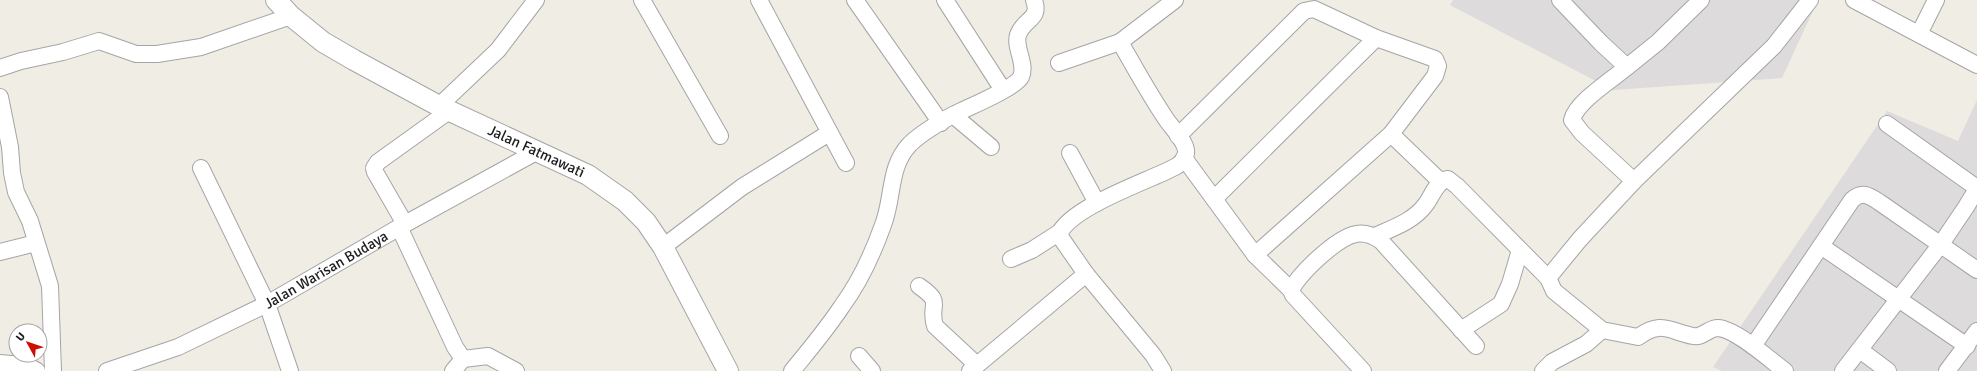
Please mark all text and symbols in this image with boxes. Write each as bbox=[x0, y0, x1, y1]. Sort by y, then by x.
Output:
street label: Jalan Fatmawati bbox=[485, 121, 588, 181]
street label: Jalan Warisan Budaya bbox=[261, 227, 391, 313]
north arrow bbox=[8, 323, 48, 363]
text: U bbox=[13, 330, 28, 344]

